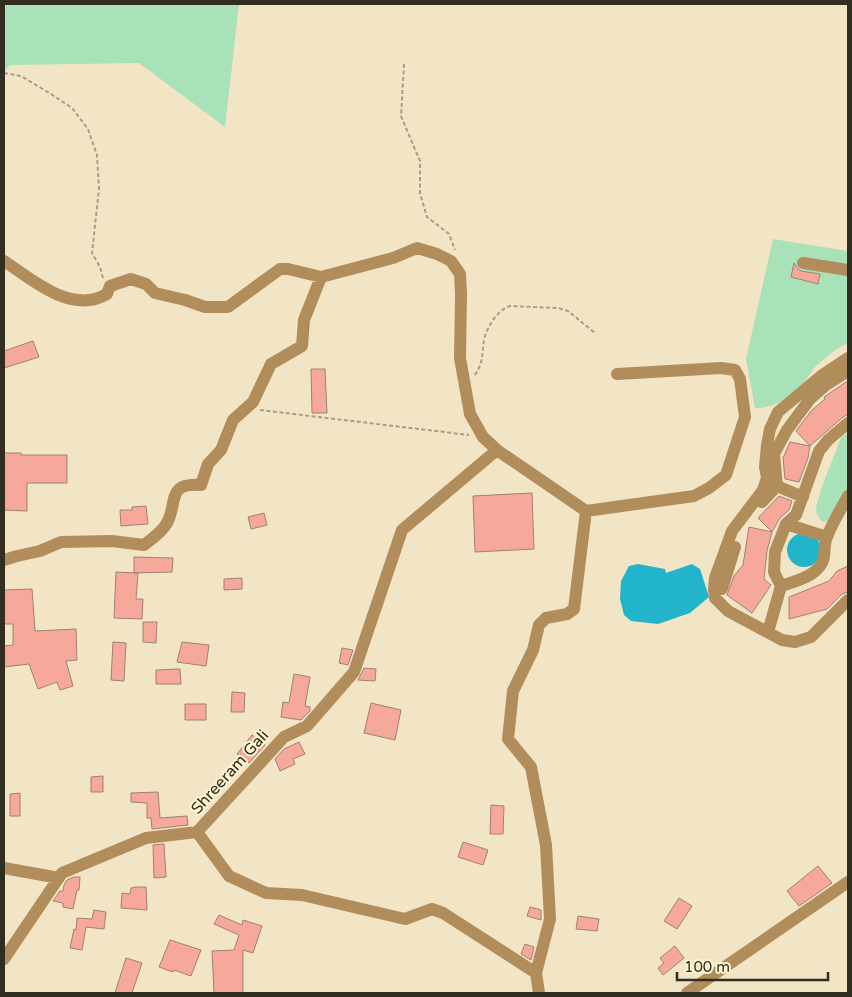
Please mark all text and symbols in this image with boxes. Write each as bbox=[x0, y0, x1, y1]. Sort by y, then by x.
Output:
street label: Shreeram Gali bbox=[187, 726, 273, 818]
scale bar bbox=[677, 950, 828, 982]
text: 100 m bbox=[684, 958, 730, 976]

